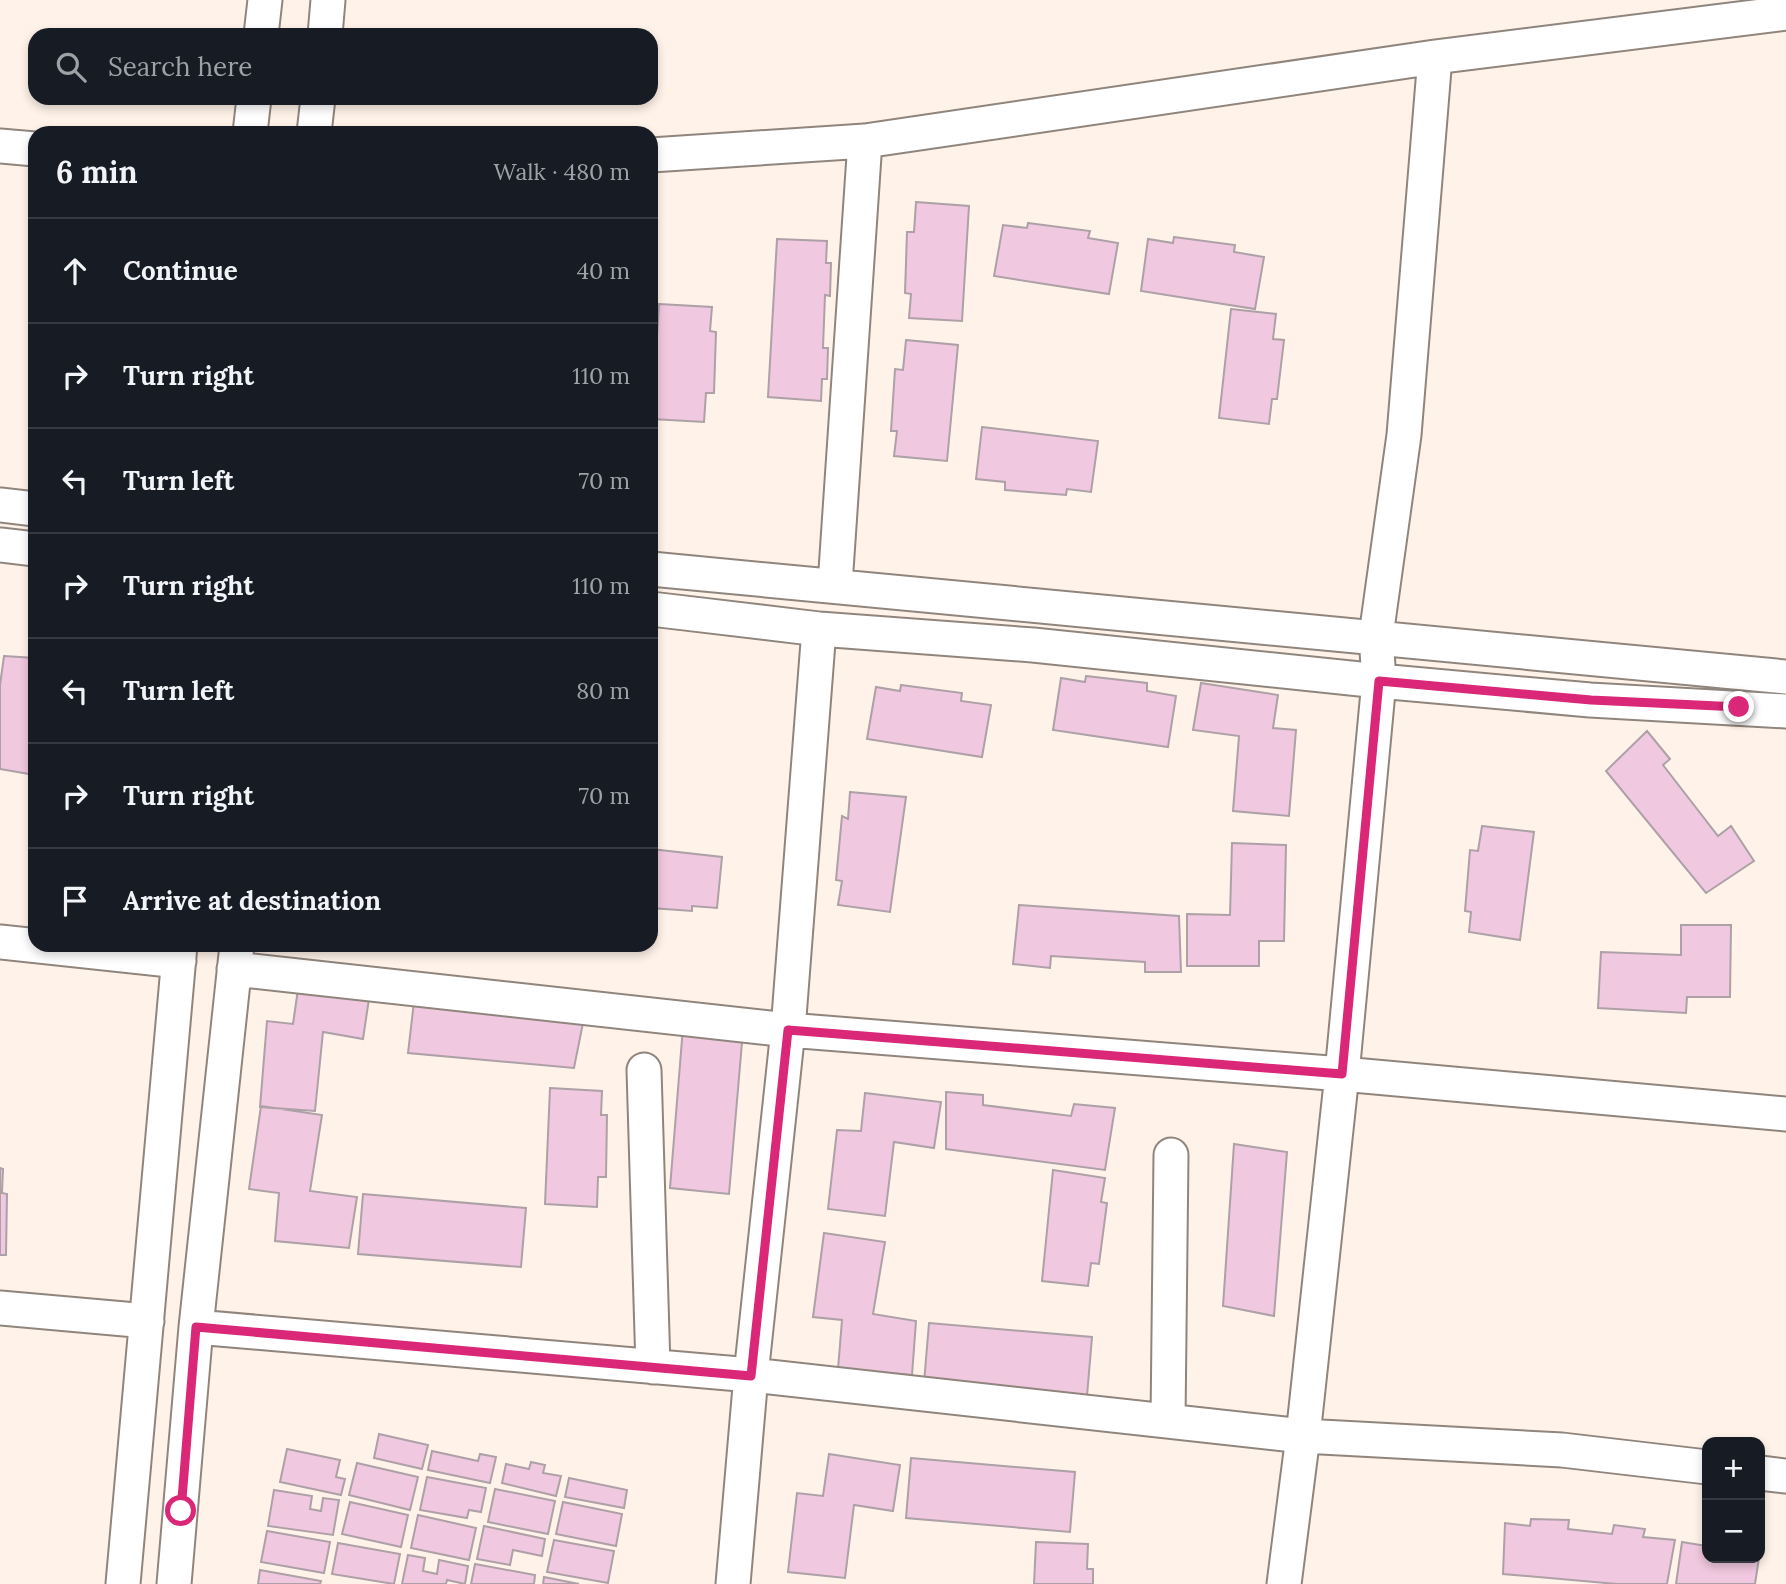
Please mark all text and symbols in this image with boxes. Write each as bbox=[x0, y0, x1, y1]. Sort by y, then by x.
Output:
search box bbox=[28, 28, 658, 105]
icon: search bbox=[52, 48, 90, 86]
text: Search here bbox=[108, 50, 252, 83]
text: 6 min bbox=[56, 153, 138, 191]
text: Walk · 480 m bbox=[493, 157, 630, 186]
icon: ahead bbox=[56, 252, 94, 290]
text: Continue bbox=[123, 254, 238, 287]
text: 40 m bbox=[577, 256, 630, 285]
icon: right bbox=[56, 357, 94, 395]
text: Turn right bbox=[123, 359, 254, 392]
text: 110 m bbox=[572, 361, 630, 390]
icon: left bbox=[56, 462, 94, 500]
text: Turn left bbox=[123, 464, 234, 497]
text: 70 m bbox=[579, 466, 630, 495]
icon: right bbox=[56, 567, 94, 605]
text: Turn right bbox=[123, 569, 254, 602]
text: 110 m bbox=[572, 571, 630, 600]
icon: left bbox=[56, 672, 94, 710]
text: Turn left bbox=[123, 674, 234, 707]
text: 80 m bbox=[576, 676, 630, 705]
route end bbox=[1723, 691, 1754, 722]
icon: right bbox=[56, 777, 94, 815]
text: Turn right bbox=[123, 779, 254, 812]
text: 70 m bbox=[579, 781, 630, 810]
icon: arrive bbox=[56, 882, 94, 920]
text: Arrive at destination bbox=[123, 884, 381, 917]
map controls bbox=[1702, 1437, 1765, 1563]
button: + bbox=[1702, 1437, 1765, 1500]
route start bbox=[165, 1495, 196, 1526]
button: − bbox=[1702, 1500, 1765, 1563]

